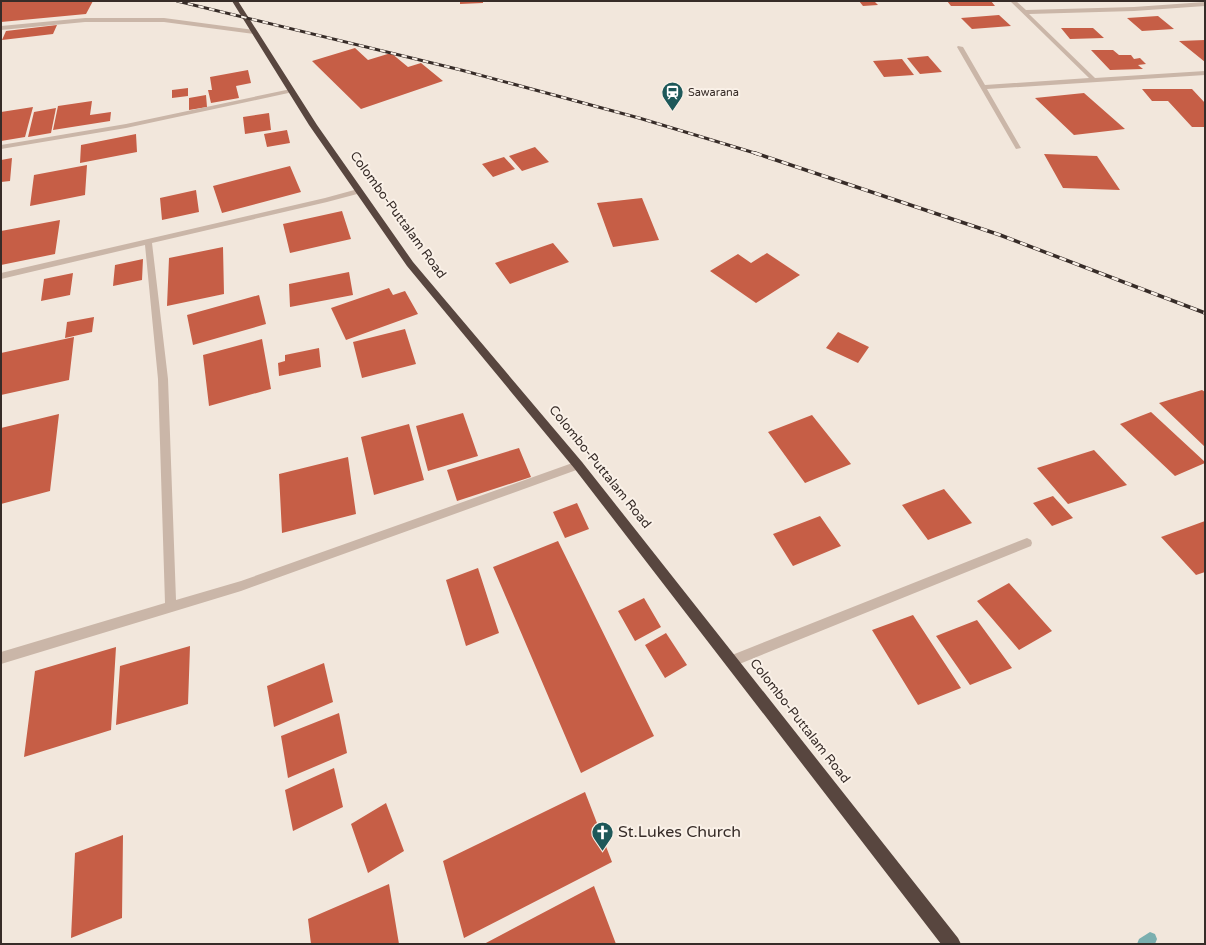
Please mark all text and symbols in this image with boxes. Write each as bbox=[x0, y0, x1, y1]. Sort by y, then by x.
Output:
station icon: Sawarana bbox=[660, 79, 686, 112]
place label: Sawarana bbox=[688, 86, 739, 99]
street label: Colombo-Puttalam Road bbox=[346, 148, 450, 282]
street label: Colombo-Puttalam Road bbox=[545, 402, 655, 532]
street label: Colombo-Puttalam Road bbox=[746, 656, 854, 786]
church icon: St.Lukes Church bbox=[589, 819, 615, 852]
place label: St.Lukes Church bbox=[618, 822, 741, 842]

